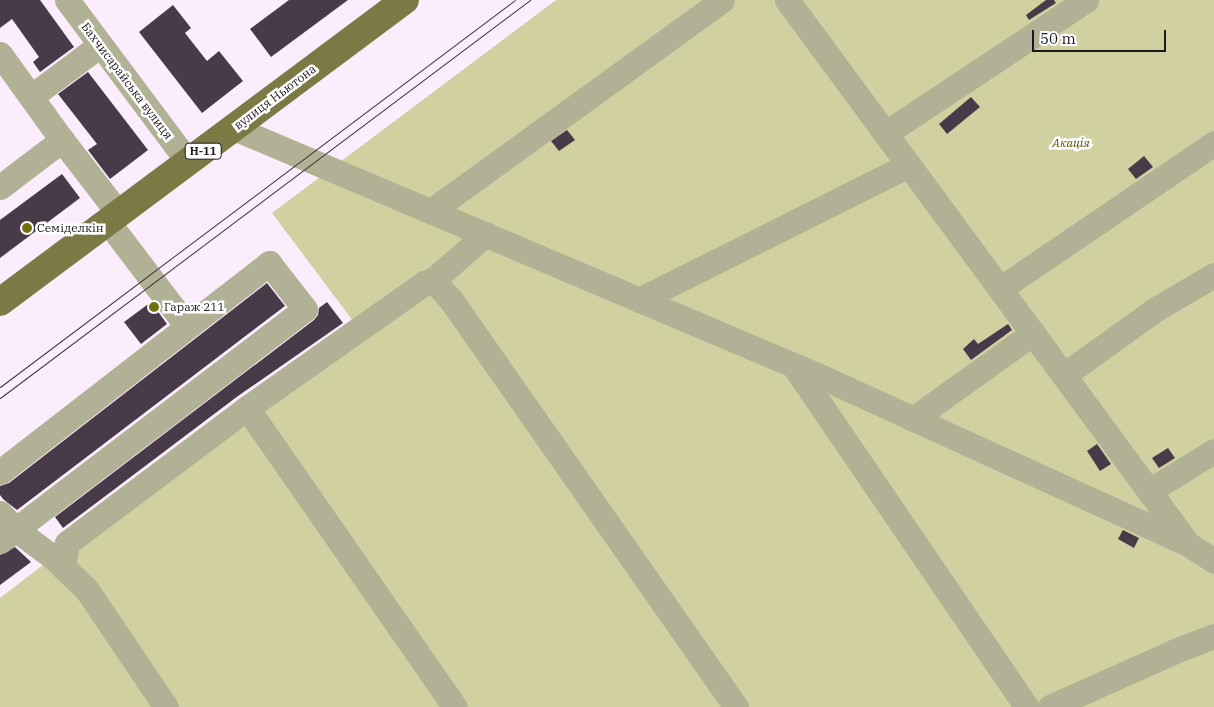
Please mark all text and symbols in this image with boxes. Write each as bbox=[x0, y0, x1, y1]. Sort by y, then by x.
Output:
street label: Бахчисарайська вулиця bbox=[78, 20, 176, 142]
scale bar bbox=[1034, 20, 1168, 52]
text: 50 m bbox=[1040, 29, 1076, 48]
street label: вулиця Ньютона bbox=[231, 62, 319, 132]
park label: Акація bbox=[1052, 136, 1090, 150]
road number: Н-11 bbox=[184, 142, 222, 160]
place label: Семіделкін bbox=[37, 221, 104, 235]
marker: Семіделкін bbox=[21, 222, 33, 234]
place label: Гараж 211 bbox=[164, 300, 225, 314]
marker: Гараж 211 bbox=[148, 301, 160, 313]

